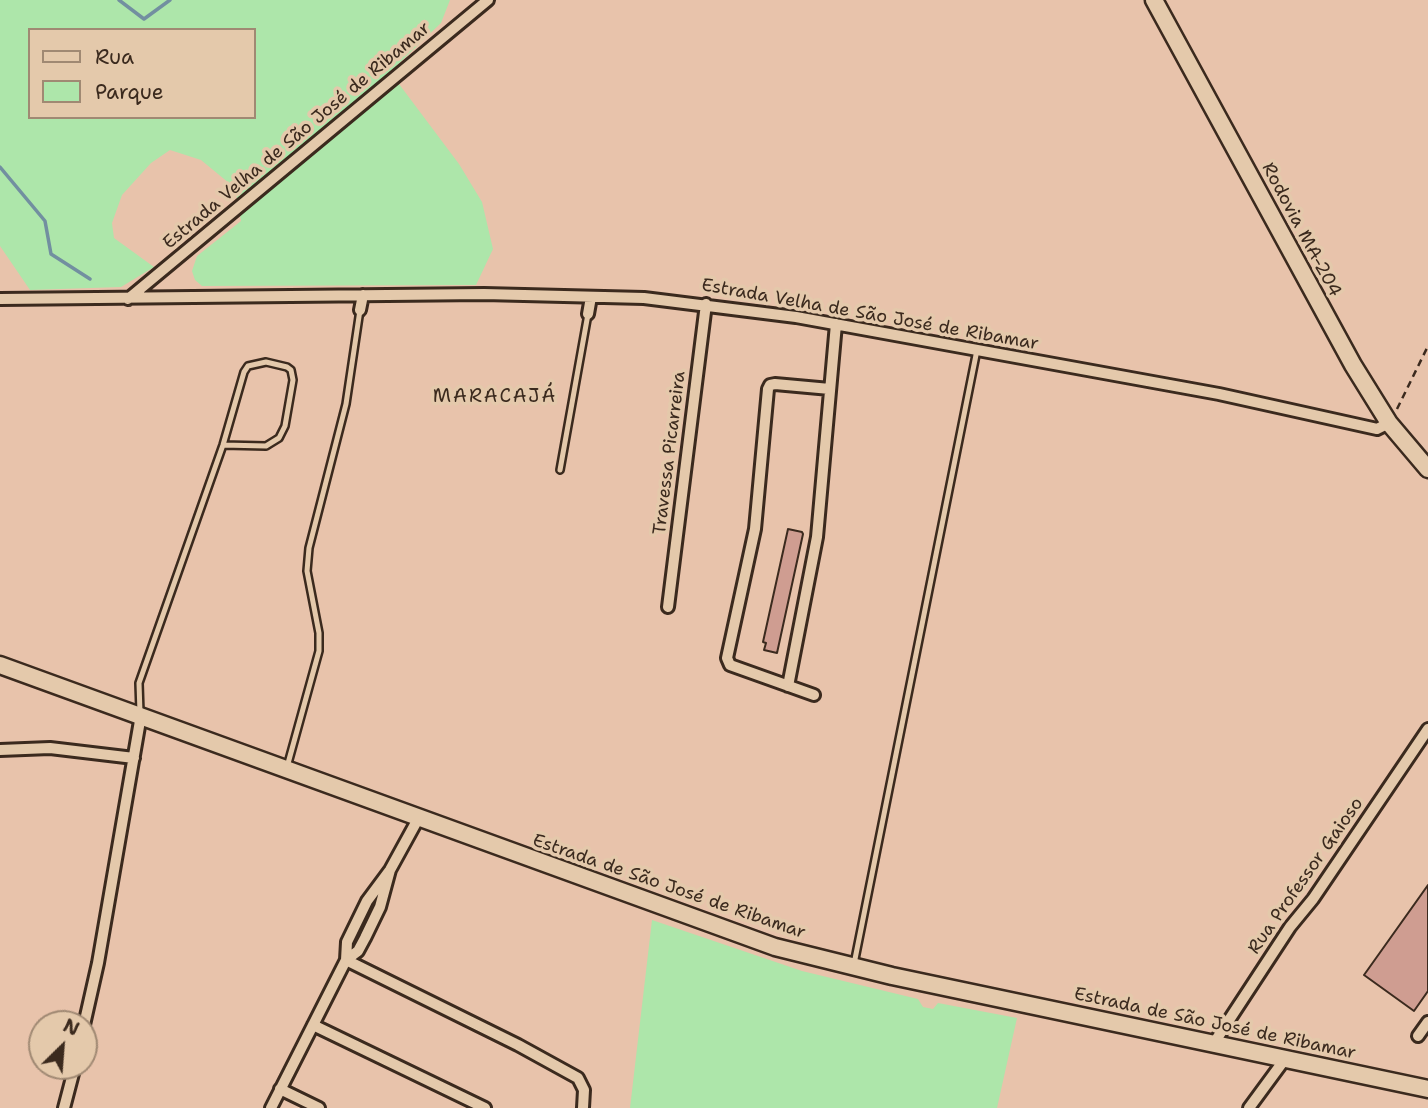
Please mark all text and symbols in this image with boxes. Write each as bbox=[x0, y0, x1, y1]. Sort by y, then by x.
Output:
street label: Estrada Velha de São José de Ribamar bbox=[159, 18, 435, 254]
legend bbox=[28, 28, 256, 119]
text: Rua bbox=[95, 43, 134, 71]
text: Parque bbox=[95, 78, 164, 106]
street label: Rodovia MA-204 bbox=[1257, 159, 1345, 301]
street label: Estrada Velha de São José de Ribamar bbox=[700, 275, 1040, 355]
street label: Travessa Picarreira bbox=[649, 370, 691, 536]
district label: MARACAJÁ bbox=[434, 386, 556, 408]
street label: Rua Professor Gaioso bbox=[1244, 794, 1368, 958]
street label: Estrada de São José de Ribamar bbox=[530, 830, 808, 944]
street label: Estrada de São José de Ribamar bbox=[1072, 984, 1358, 1064]
north arrow bbox=[28, 1010, 98, 1080]
text: N bbox=[59, 1013, 83, 1042]

